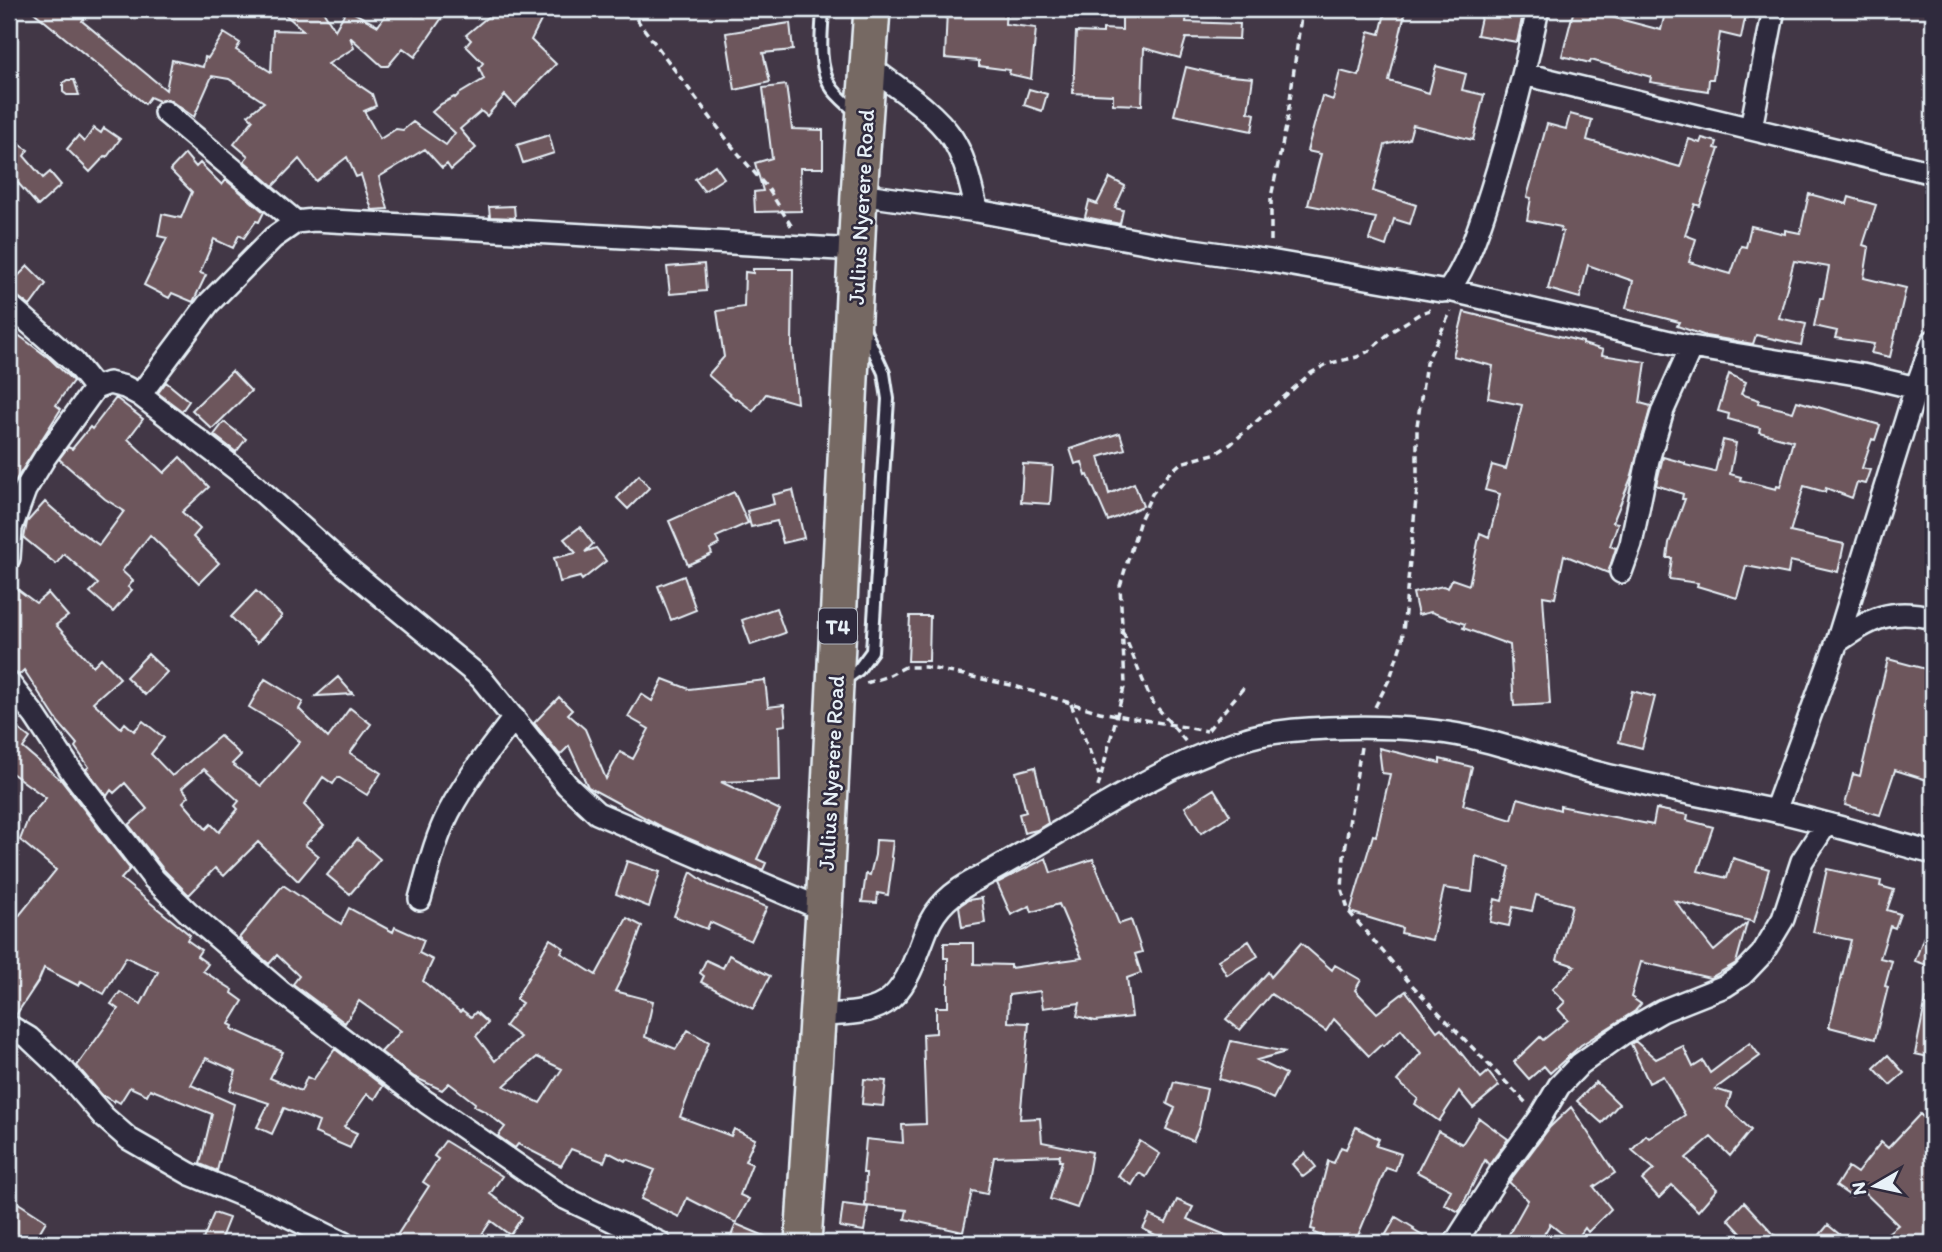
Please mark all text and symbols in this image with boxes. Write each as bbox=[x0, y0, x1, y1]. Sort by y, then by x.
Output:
street label: Julius Nyerere Road bbox=[842, 108, 880, 306]
road number: T4 bbox=[819, 608, 857, 644]
street label: Julius Nyerere Road bbox=[812, 674, 850, 872]
north arrow bbox=[1840, 1150, 1910, 1220]
text: N bbox=[1846, 1180, 1871, 1197]

